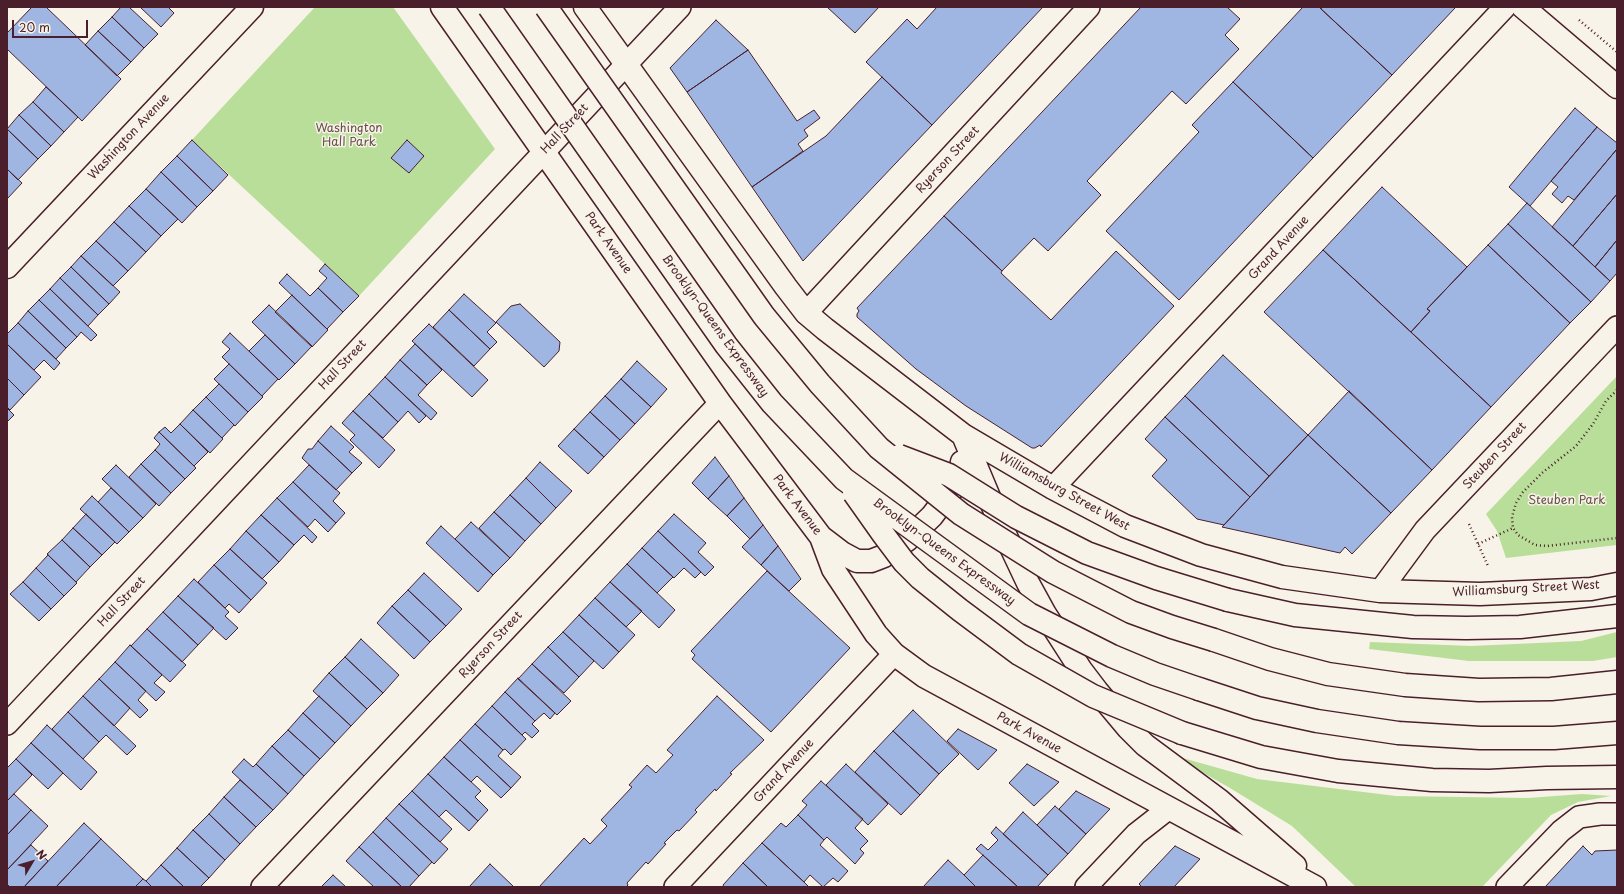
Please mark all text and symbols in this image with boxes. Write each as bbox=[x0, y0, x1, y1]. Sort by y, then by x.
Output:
scale bar bbox=[14, 12, 90, 38]
text: 20 m bbox=[19, 18, 50, 36]
street label: Washington Avenue bbox=[85, 91, 173, 183]
street label: Hall Street bbox=[538, 101, 592, 157]
park label: Washington Hall Park bbox=[315, 122, 383, 150]
street label: Ryerson Street bbox=[913, 124, 983, 196]
street label: Park Avenue bbox=[582, 209, 634, 277]
street label: Grand Avenue bbox=[1246, 213, 1312, 283]
street label: Brooklyn-Queens Expressway bbox=[659, 252, 771, 400]
street label: Hall Street bbox=[316, 337, 370, 393]
street label: Steuben Street bbox=[1460, 420, 1530, 492]
street label: Williamsburg Street West bbox=[996, 450, 1132, 534]
street label: Park Avenue bbox=[770, 472, 824, 538]
park label: Steuben Park bbox=[1528, 494, 1606, 508]
street label: Brooklyn-Queens Expressway bbox=[870, 496, 1018, 608]
street label: Hall Street bbox=[95, 574, 149, 630]
street label: Williamsburg Street West bbox=[1452, 578, 1600, 600]
street label: Ryerson Street bbox=[456, 609, 526, 681]
street label: Park Avenue bbox=[994, 709, 1064, 757]
street label: Grand Avenue bbox=[751, 736, 817, 806]
north arrow bbox=[12, 842, 52, 882]
text: N bbox=[32, 846, 51, 863]

